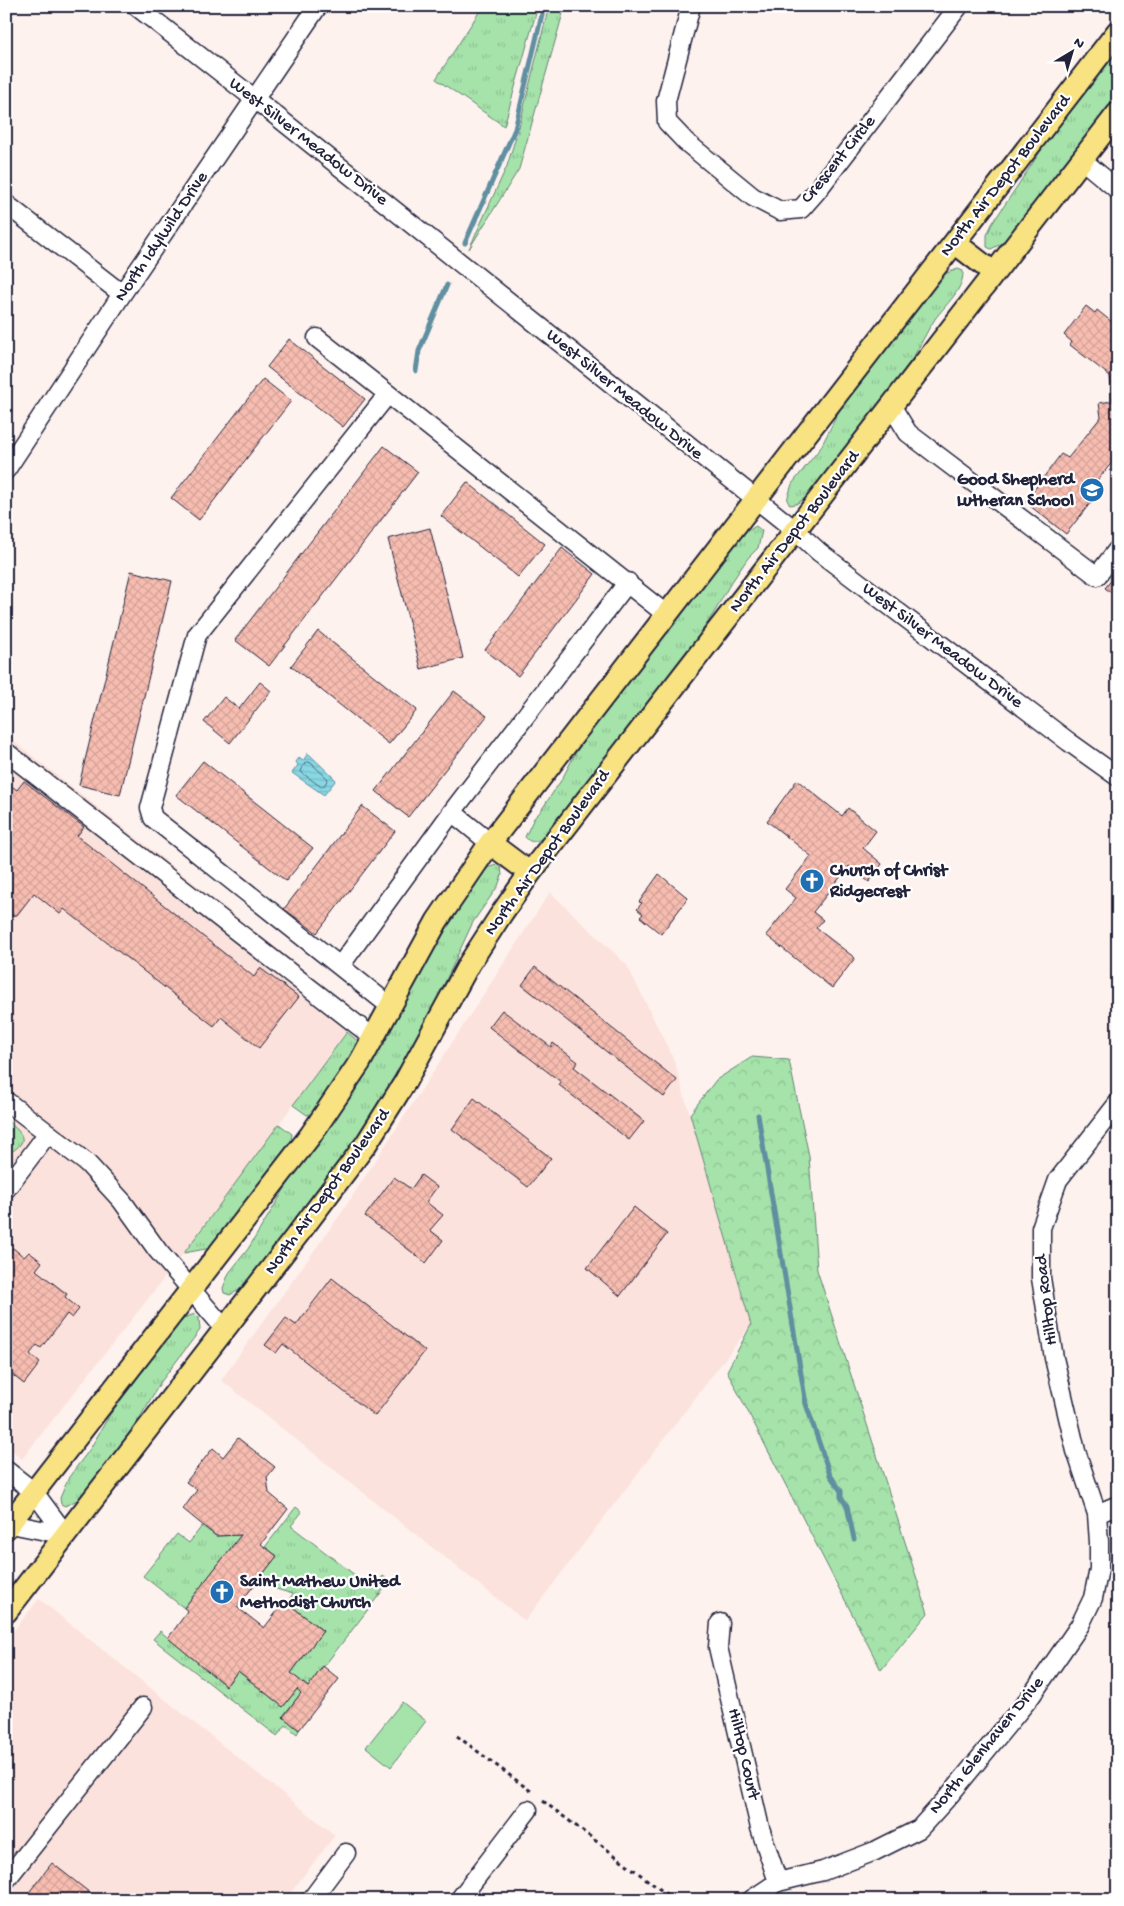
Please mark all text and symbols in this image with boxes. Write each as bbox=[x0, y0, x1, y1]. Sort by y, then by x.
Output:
north arrow bbox=[1046, 28, 1096, 78]
text: N bbox=[1070, 34, 1087, 53]
street label: West Silver Meadow Drive bbox=[224, 73, 392, 211]
street label: North Air Depot Boulevard bbox=[936, 90, 1077, 261]
street label: Crescent Circle bbox=[797, 111, 881, 208]
street label: North Idylwild Drive bbox=[111, 167, 214, 306]
street label: West Silver Meadow Drive bbox=[541, 325, 707, 465]
street label: North Air Depot Boulevard bbox=[725, 446, 866, 617]
place label: Good Shepherd Lutheran School bbox=[957, 470, 1076, 512]
school or university icon: Good Shepherd Lutheran School bbox=[1079, 477, 1105, 503]
street label: West Silver Meadow Drive bbox=[857, 579, 1027, 714]
street label: North Air Depot Boulevard bbox=[481, 765, 616, 940]
place label: Church of Christ Ridgecrest bbox=[829, 861, 949, 903]
church icon: Church of Christ Ridgecrest bbox=[799, 868, 825, 894]
street label: North Air Depot Boulevard bbox=[261, 1104, 396, 1279]
street label: Hilltop Road bbox=[1031, 1252, 1063, 1347]
place label: Saint Mathew United Methodist Church bbox=[240, 1572, 402, 1614]
church icon: Saint Mathew United Methodist Church bbox=[209, 1579, 235, 1605]
street label: North Glenhaven Drive bbox=[925, 1672, 1049, 1819]
street label: Hilltop Court bbox=[722, 1706, 764, 1803]

